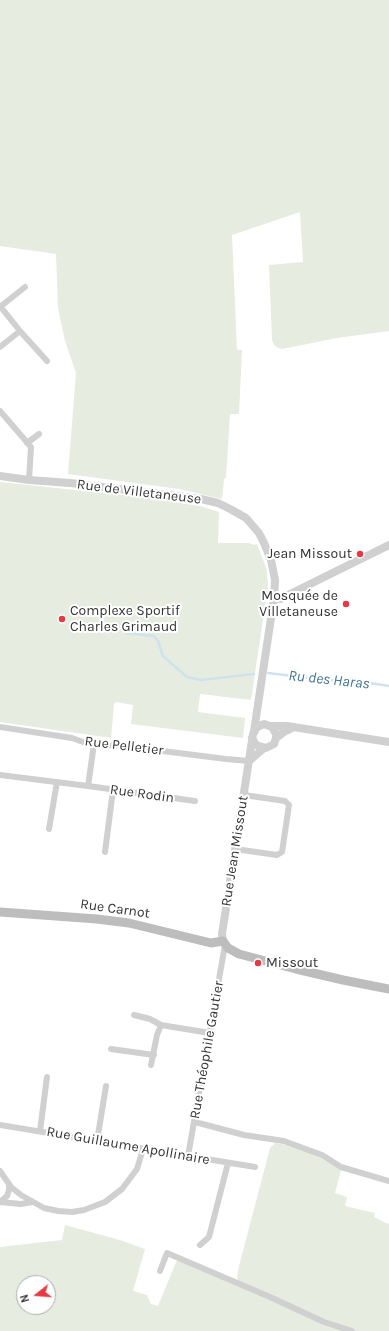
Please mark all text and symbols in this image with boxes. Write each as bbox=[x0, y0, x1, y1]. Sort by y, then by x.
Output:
street label: Rue de Villetaneuse bbox=[76, 476, 202, 508]
place label: Jean Missout bbox=[268, 546, 352, 562]
marker: Jean Missout bbox=[355, 549, 365, 559]
place label: Mosquée de Villetaneuse bbox=[259, 588, 338, 620]
marker: Mosquée de Villetaneuse bbox=[341, 599, 351, 609]
place label: Complexe Sportif Charles Grimaud bbox=[70, 603, 180, 636]
marker: Complexe Sportif Charles Grimaud bbox=[57, 614, 67, 624]
water label: Ru des Haras bbox=[288, 667, 370, 693]
street label: Rue Pelletier bbox=[84, 733, 164, 759]
street label: Rue Rodin bbox=[109, 781, 175, 807]
street label: Rue Jean Missout bbox=[218, 794, 252, 908]
street label: Rue Carnot bbox=[79, 896, 151, 922]
place label: Missout bbox=[266, 955, 318, 971]
marker: Missout bbox=[253, 958, 263, 968]
street label: Rue Théophile Gautier bbox=[187, 980, 227, 1120]
street label: Rue Guillaume Apollinaire bbox=[45, 1123, 211, 1169]
north arrow bbox=[16, 1275, 56, 1315]
text: N bbox=[18, 1293, 32, 1304]

